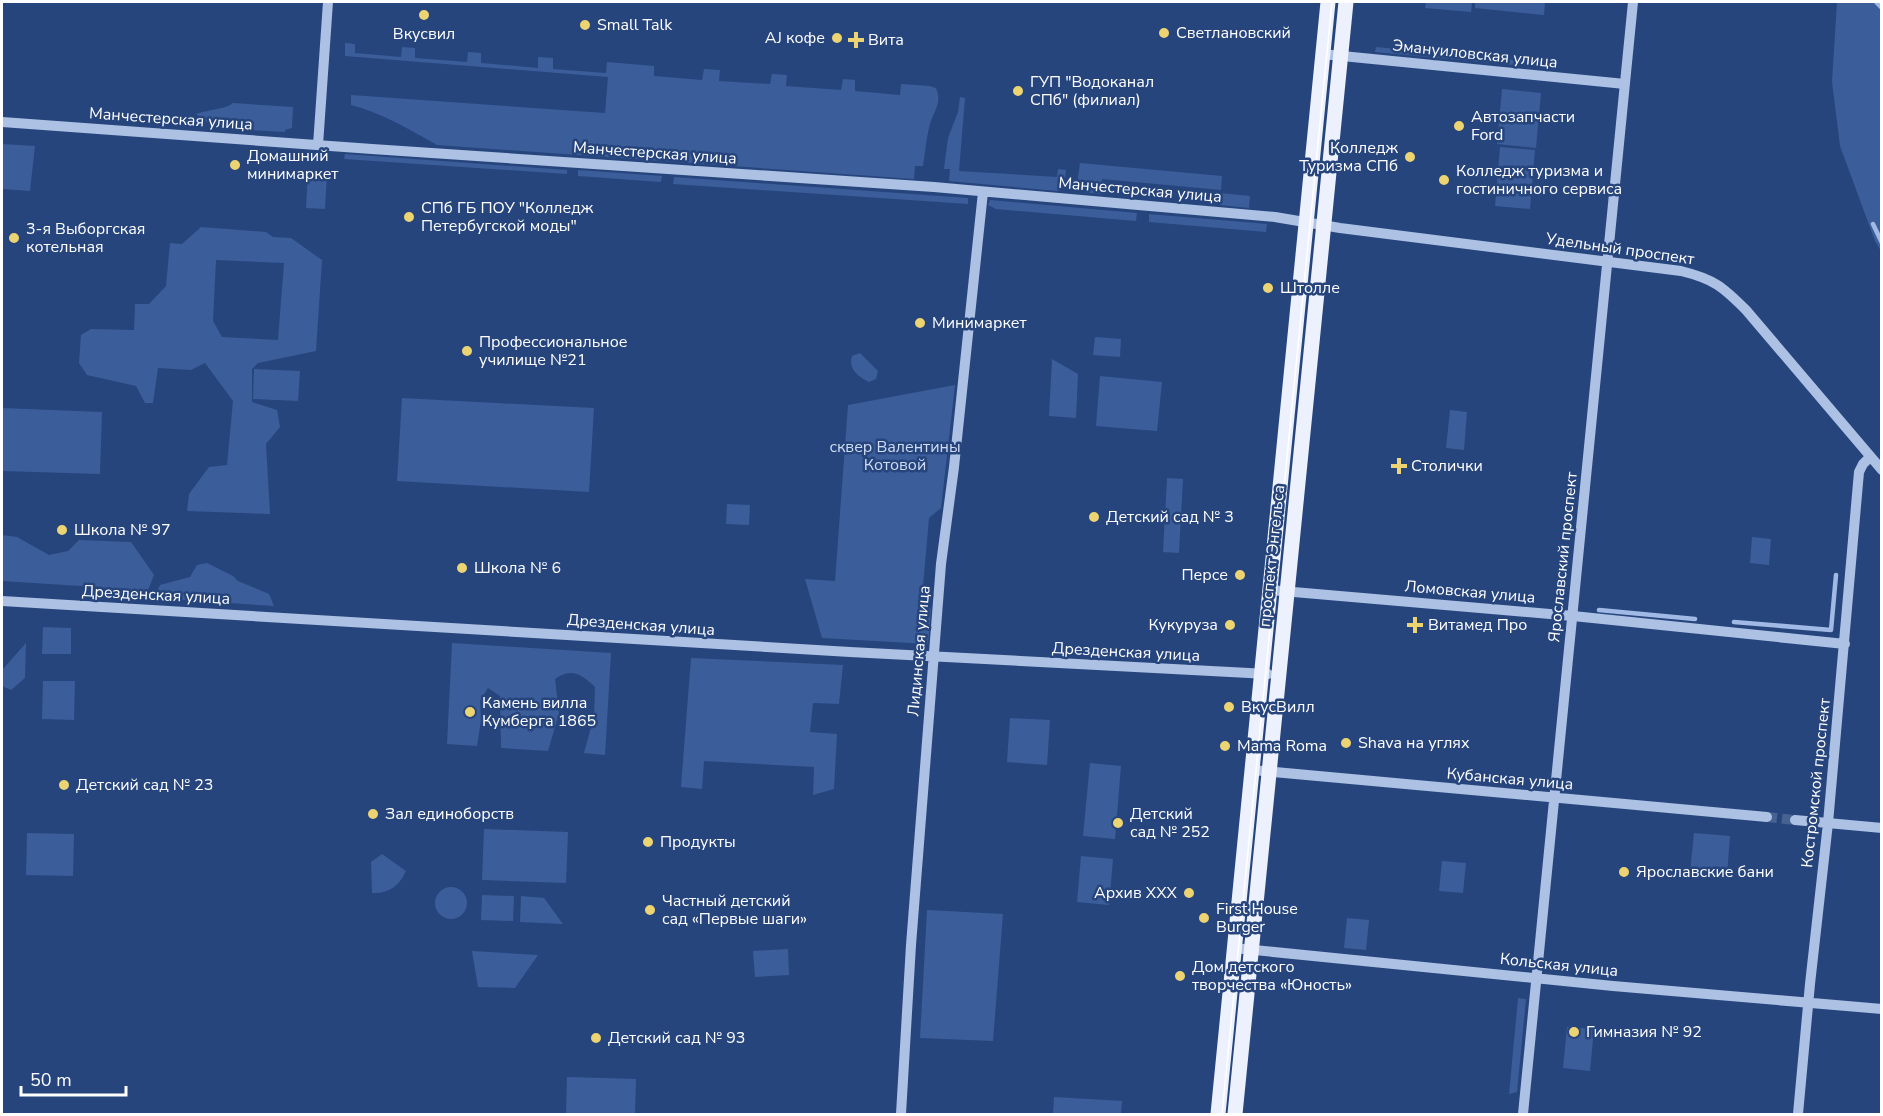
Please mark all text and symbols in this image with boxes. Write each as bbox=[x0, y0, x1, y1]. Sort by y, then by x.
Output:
marker: Вкусвил bbox=[417, 8, 431, 22]
place label: Small Talk bbox=[597, 14, 673, 36]
marker: Small Talk bbox=[578, 18, 592, 32]
place label: Светлановский bbox=[1176, 22, 1291, 44]
place label: Вкусвил bbox=[393, 23, 455, 45]
marker: Светлановский bbox=[1157, 26, 1171, 40]
place label: AJ кофе bbox=[765, 27, 825, 49]
place label: Вита bbox=[868, 29, 904, 51]
marker: AJ кофе bbox=[830, 31, 844, 45]
marker: Вита bbox=[849, 33, 863, 47]
street label: Эмануиловская улица bbox=[1391, 34, 1559, 74]
place label: ГУП "Водоканал СПб" (филиал) bbox=[1030, 71, 1154, 111]
marker: ГУП "Водоканал СПб" (филиал) bbox=[1011, 84, 1025, 98]
street label: Манчестерская улица bbox=[88, 102, 254, 136]
place label: Автозапчасти Ford bbox=[1471, 106, 1575, 146]
marker: Автозапчасти Ford bbox=[1452, 119, 1466, 133]
street label: Манчестерская улица bbox=[572, 136, 738, 170]
place label: Колледж Туризма СПб bbox=[1299, 137, 1398, 177]
place label: Домашний минимаркет bbox=[247, 145, 339, 185]
marker: Колледж Туризма СПб bbox=[1403, 150, 1417, 164]
marker: Домашний минимаркет bbox=[228, 158, 242, 172]
place label: Колледж туризма и гостиничного сервиса bbox=[1456, 160, 1622, 200]
street label: Манчестерская улица bbox=[1057, 172, 1223, 208]
marker: Колледж туризма и гостиничного сервиса bbox=[1437, 173, 1451, 187]
place label: СПб ГБ ПОУ "Колледж Петербугской моды" bbox=[421, 197, 594, 237]
marker: СПб ГБ ПОУ "Колледж Петербугской моды" bbox=[402, 210, 416, 224]
place label: 3-я Выборгская котельная bbox=[26, 218, 145, 258]
street label: Удельный проспект bbox=[1543, 228, 1697, 270]
marker: 3-я Выборгская котельная bbox=[7, 231, 21, 245]
place label: Штолле bbox=[1280, 277, 1340, 299]
marker: Штолле bbox=[1261, 281, 1275, 295]
place label: Минимаркет bbox=[932, 312, 1028, 334]
marker: Минимаркет bbox=[913, 316, 927, 330]
place label: Профессиональное училище №21 bbox=[479, 331, 627, 371]
marker: Профессиональное училище №21 bbox=[460, 344, 474, 358]
park label: сквер Валентины Котовой bbox=[829, 436, 961, 476]
place label: Столички bbox=[1411, 455, 1483, 477]
marker: Столички bbox=[1392, 459, 1406, 473]
street label: Ярославский проспект bbox=[1543, 470, 1583, 643]
street label: проспект Энгельса bbox=[1254, 484, 1290, 628]
place label: Детский сад № 3 bbox=[1106, 506, 1234, 528]
marker: Детский сад № 3 bbox=[1087, 510, 1101, 524]
place label: Школа № 97 bbox=[74, 519, 171, 541]
marker: Школа № 97 bbox=[55, 523, 69, 537]
place label: Школа № 6 bbox=[474, 557, 561, 579]
marker: Школа № 6 bbox=[455, 561, 469, 575]
place label: Персе bbox=[1182, 564, 1228, 586]
marker: Персе bbox=[1233, 568, 1247, 582]
street label: Ломовская улица bbox=[1404, 575, 1536, 609]
street label: Дрезденская улица bbox=[81, 580, 231, 610]
street label: Лидинская улица bbox=[902, 585, 936, 717]
street label: Дрезденская улица bbox=[566, 609, 716, 641]
place label: Кукуруза bbox=[1149, 614, 1218, 636]
place label: Витамед Про bbox=[1428, 614, 1527, 636]
marker: Витамед Про bbox=[1406, 616, 1424, 634]
marker: Кукуруза bbox=[1223, 618, 1237, 632]
street label: Дрезденская улица bbox=[1051, 637, 1201, 667]
place label: Камень вилла Кумберга 1865 bbox=[482, 692, 596, 732]
place label: ВкусВилл bbox=[1241, 696, 1315, 718]
street label: Костромской проспект bbox=[1796, 696, 1836, 869]
marker: ВкусВилл bbox=[1222, 700, 1236, 714]
marker: Камень вилла Кумберга 1865 bbox=[463, 705, 477, 719]
place label: Shava на углях bbox=[1358, 732, 1470, 754]
place label: Mama Roma bbox=[1237, 735, 1327, 757]
marker: Shava на углях bbox=[1339, 736, 1353, 750]
marker: Mama Roma bbox=[1218, 739, 1232, 753]
street label: Кубанская улица bbox=[1446, 762, 1574, 796]
place label: Детский сад № 23 bbox=[76, 774, 213, 796]
marker: Детский сад № 23 bbox=[57, 778, 71, 792]
place label: Зал единоборств bbox=[385, 803, 514, 825]
place label: Детский сад № 252 bbox=[1130, 803, 1210, 843]
marker: Зал единоборств bbox=[366, 807, 380, 821]
marker: Детский сад № 252 bbox=[1111, 816, 1125, 830]
place label: Продукты bbox=[660, 831, 736, 853]
marker: Продукты bbox=[641, 835, 655, 849]
place label: Ярославские бани bbox=[1636, 861, 1774, 883]
marker: Ярославские бани bbox=[1617, 865, 1631, 879]
place label: Архив XXX bbox=[1094, 882, 1178, 904]
marker: Архив XXX bbox=[1182, 886, 1196, 900]
place label: Частный детский сад «Первые шаги» bbox=[662, 890, 807, 930]
place label: First House Burger bbox=[1216, 898, 1298, 938]
marker: Частный детский сад «Первые шаги» bbox=[643, 903, 657, 917]
marker: First House Burger bbox=[1197, 911, 1211, 925]
street label: Кольская улица bbox=[1499, 948, 1619, 982]
place label: Дом детского творчества «Юность» bbox=[1192, 956, 1352, 996]
marker: Дом детского творчества «Юность» bbox=[1173, 969, 1187, 983]
place label: Гимназия № 92 bbox=[1586, 1021, 1702, 1043]
marker: Гимназия № 92 bbox=[1567, 1025, 1581, 1039]
place label: Детский сад № 93 bbox=[608, 1027, 745, 1049]
marker: Детский сад № 93 bbox=[589, 1031, 603, 1045]
scale bar bbox=[21, 1059, 126, 1097]
text: 50 m bbox=[30, 1068, 72, 1092]

